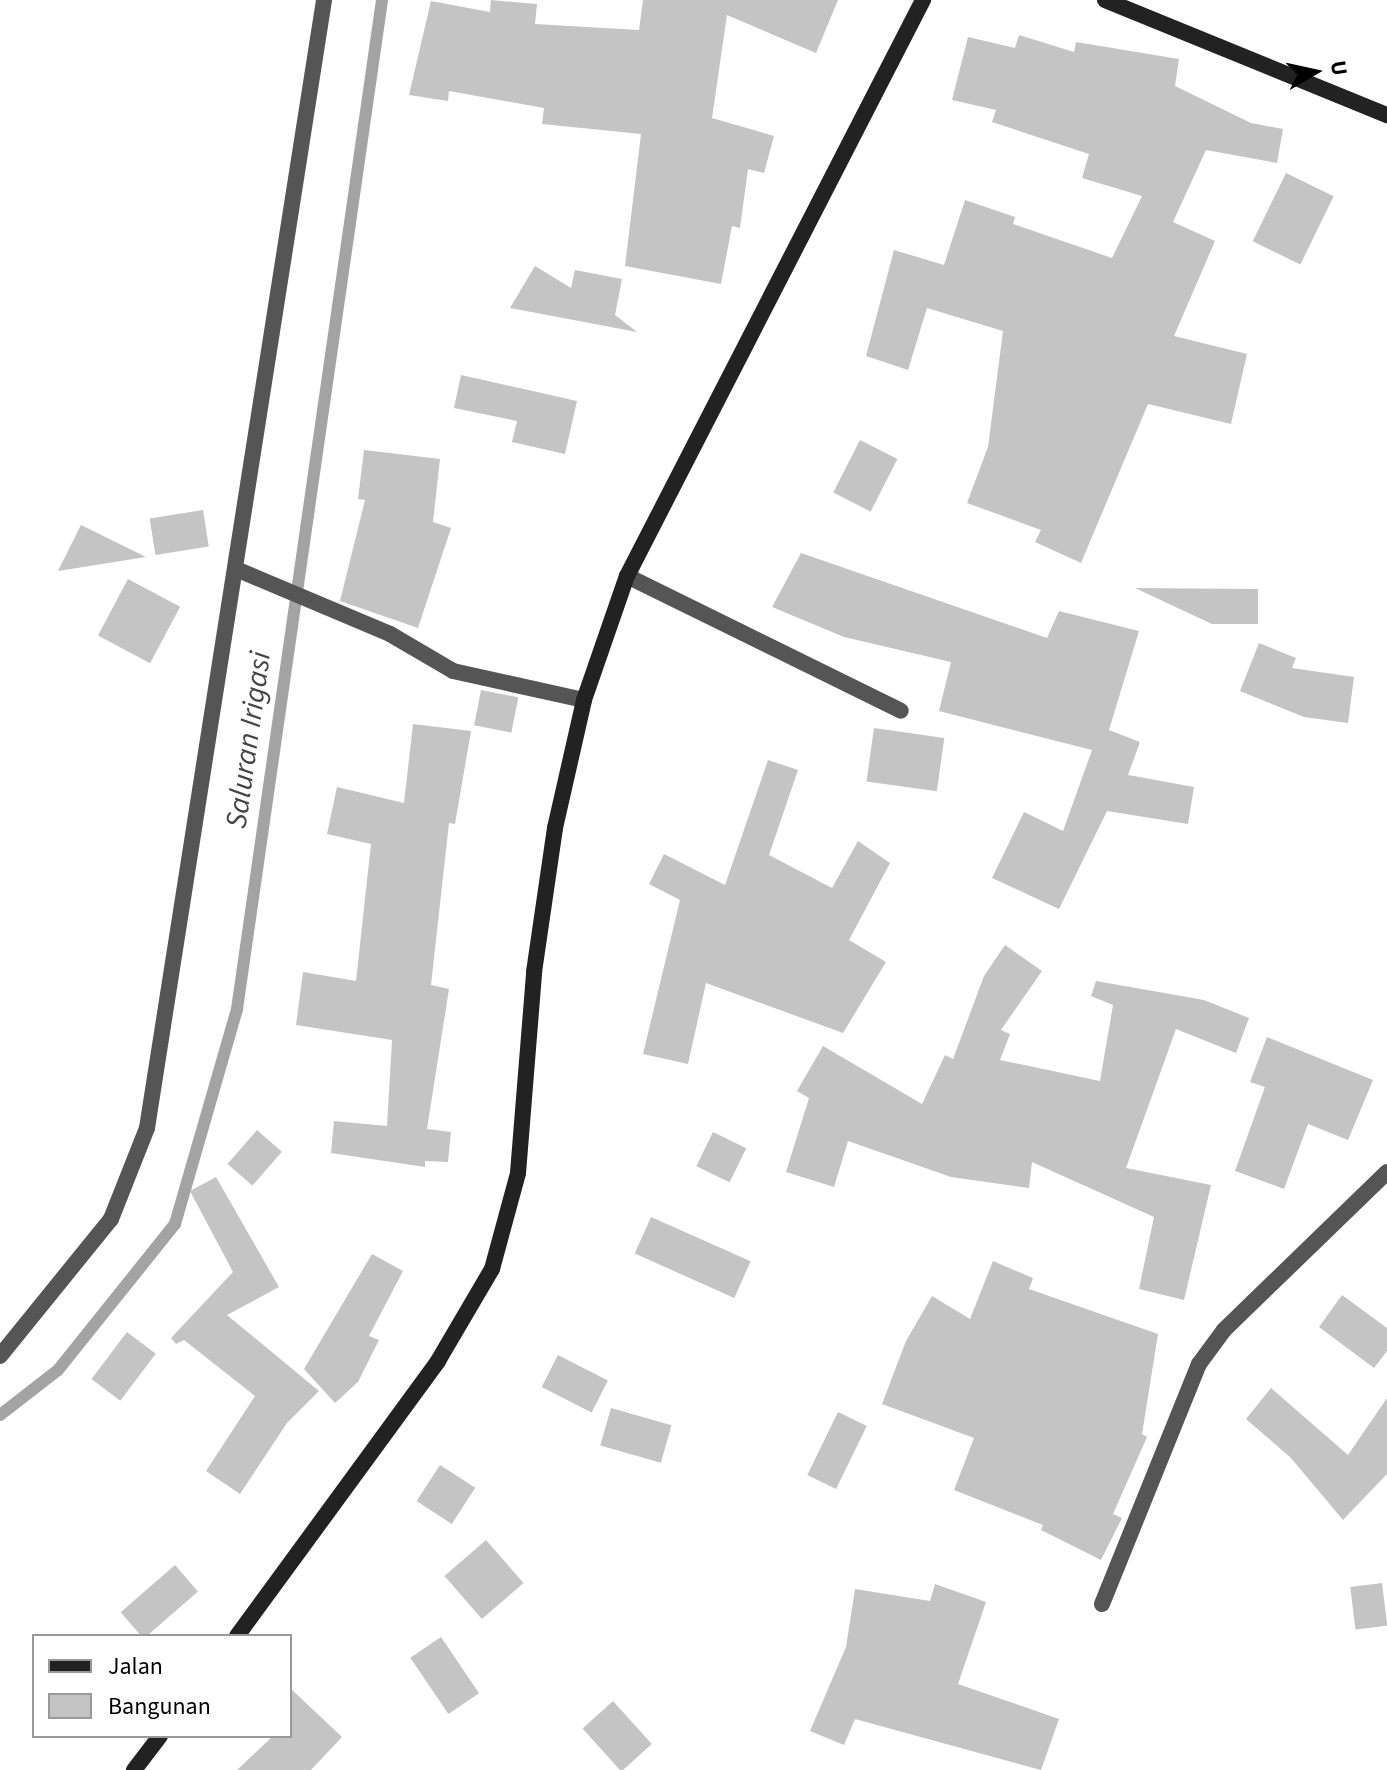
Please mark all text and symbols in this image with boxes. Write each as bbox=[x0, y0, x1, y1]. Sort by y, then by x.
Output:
north arrow bbox=[1275, 32, 1355, 112]
text: U bbox=[1322, 59, 1356, 78]
water label: Saluran Irigasi bbox=[219, 649, 279, 831]
legend bbox=[32, 1634, 292, 1738]
text: Jalan bbox=[108, 1649, 163, 1684]
text: Bangunan bbox=[108, 1689, 211, 1724]

